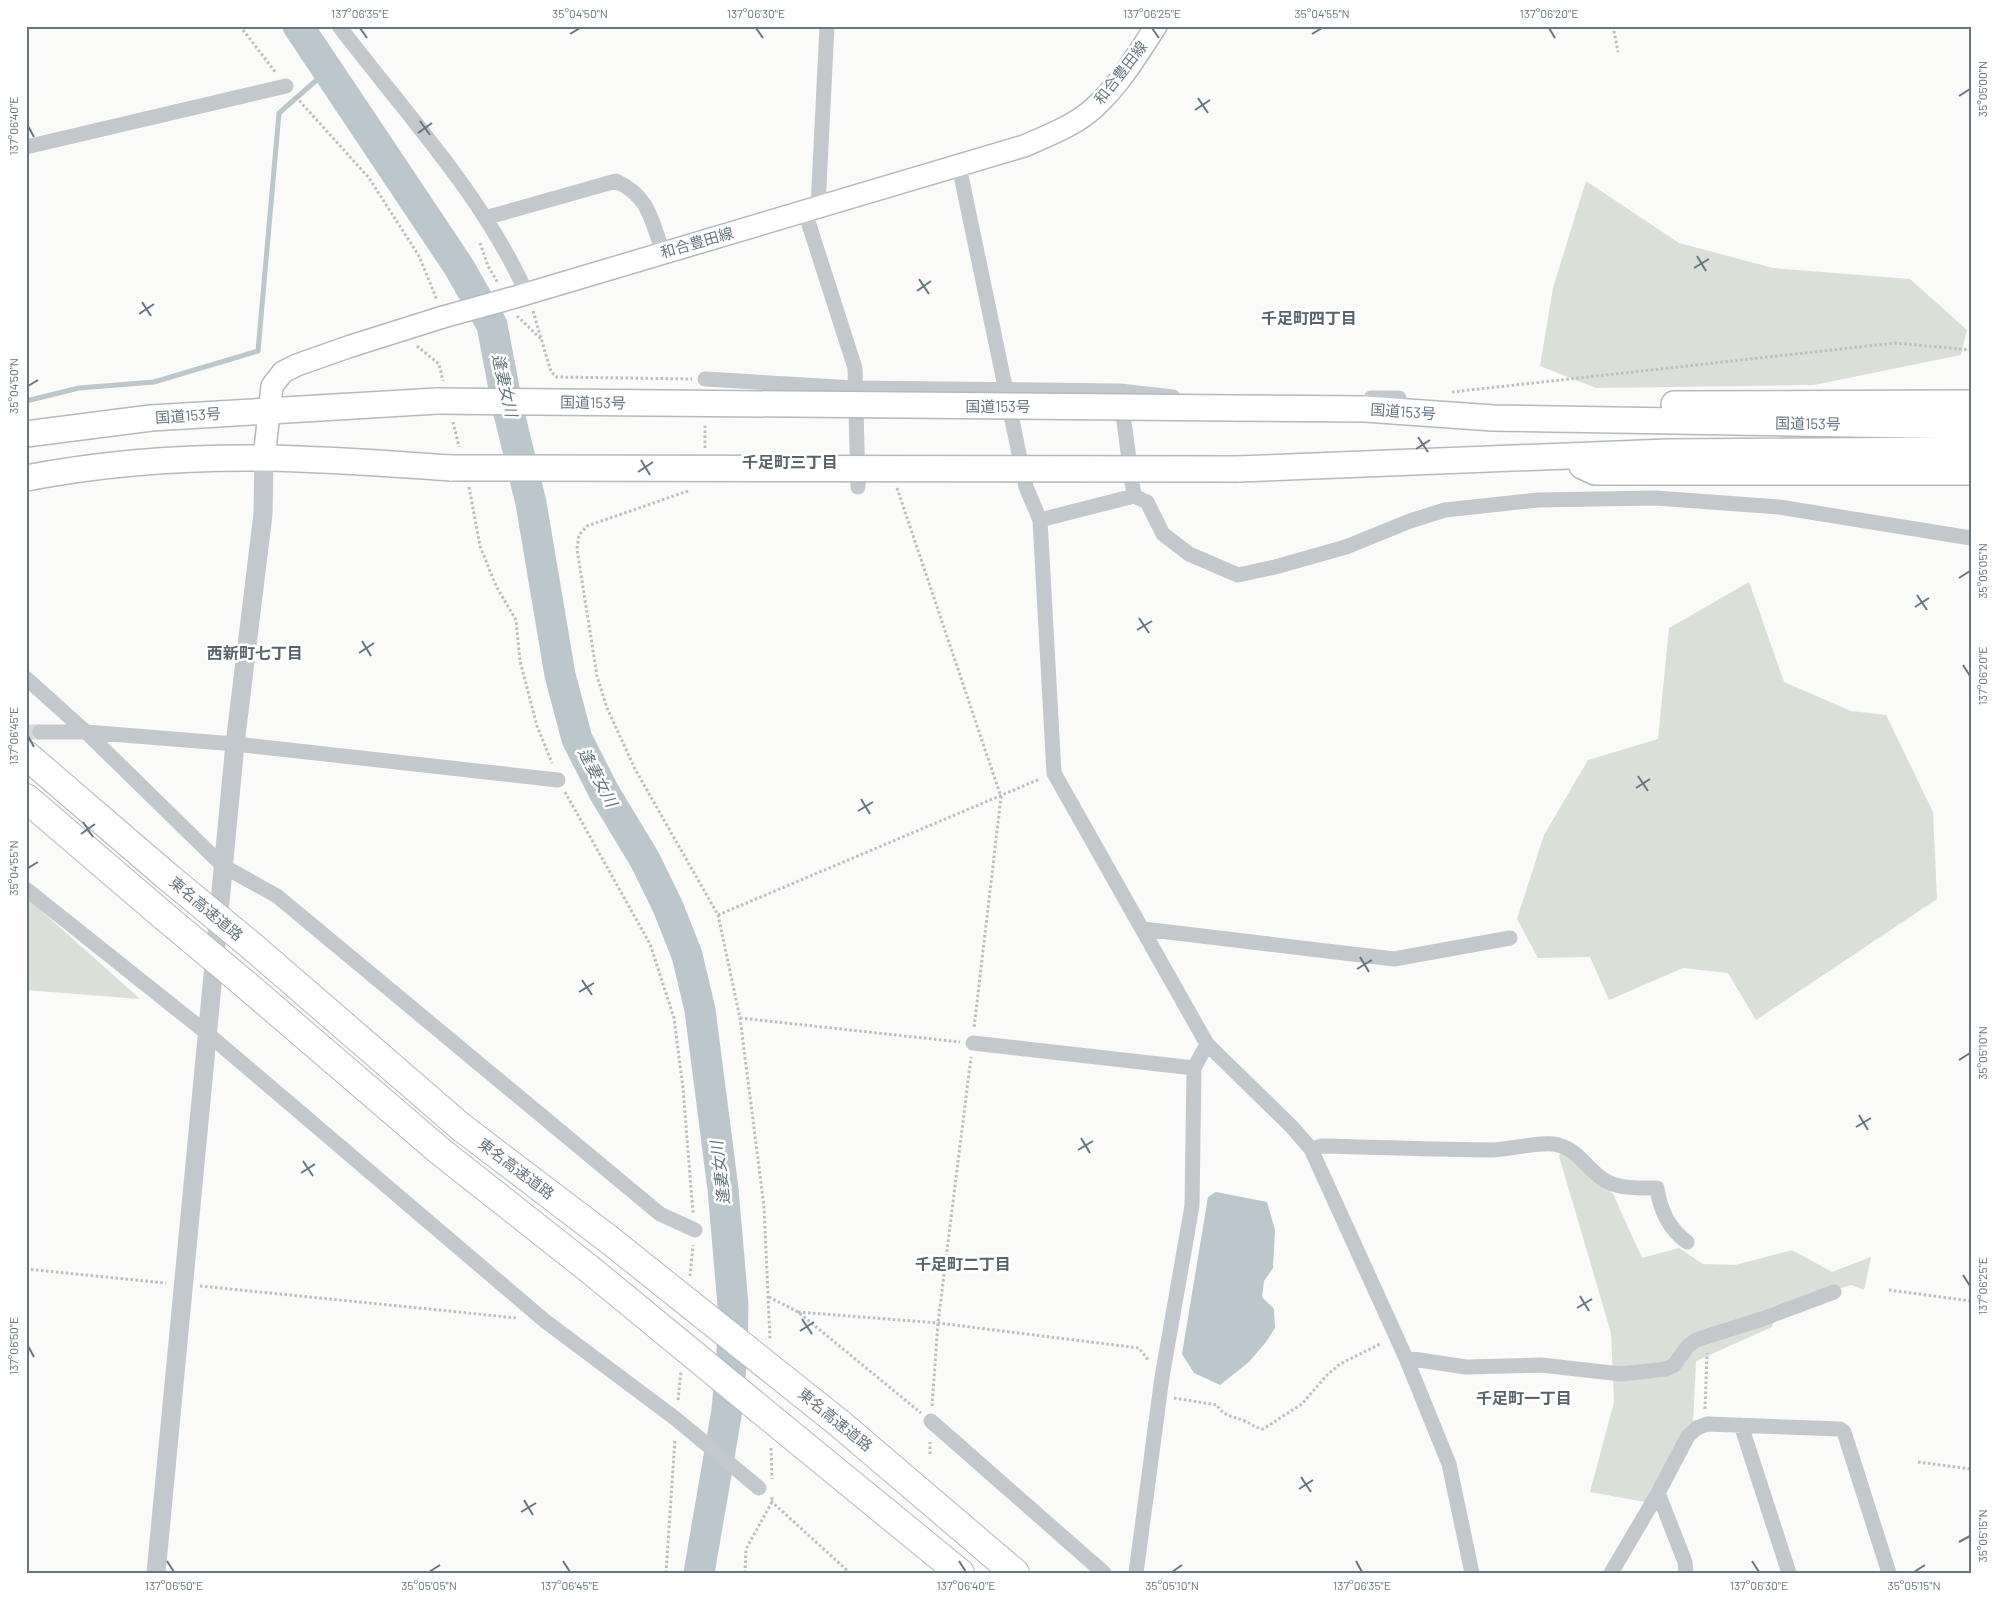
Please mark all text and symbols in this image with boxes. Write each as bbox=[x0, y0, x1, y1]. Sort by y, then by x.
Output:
text: 137°06'35"E bbox=[331, 6, 389, 20]
text: 35°04'50"N bbox=[552, 6, 608, 20]
text: 137°06'30"E bbox=[727, 6, 785, 20]
text: 137°06'25"E bbox=[1123, 6, 1181, 20]
text: 35°04'55"N bbox=[1294, 6, 1350, 20]
text: 137°06'20"E bbox=[1520, 6, 1578, 20]
street label: 和合豊田線 bbox=[1090, 37, 1150, 107]
text: 35°05'00"N bbox=[1975, 61, 1989, 117]
text: 137°06'40"E bbox=[6, 97, 20, 155]
street label: 和合豊田線 bbox=[658, 223, 735, 261]
district label: 千足町四丁目 bbox=[1261, 308, 1357, 327]
water label: 逢妻女川 bbox=[489, 352, 522, 420]
text: 35°04'50"N bbox=[6, 358, 20, 414]
street label: 国道153号 bbox=[560, 392, 626, 412]
street label: 国道153号 bbox=[965, 397, 1031, 415]
street label: 国道153号 bbox=[1370, 400, 1436, 422]
street label: 国道153号 bbox=[155, 404, 221, 426]
street label: 国道153号 bbox=[1775, 413, 1841, 433]
district label: 千足町三丁目 bbox=[742, 452, 838, 471]
text: 35°05'05"N bbox=[1975, 543, 1989, 599]
district label: 西新町七丁目 bbox=[207, 643, 303, 662]
text: 137°06'20"E bbox=[1975, 647, 1989, 705]
text: 137°06'45"E bbox=[6, 707, 20, 765]
water label: 逢妻女川 bbox=[575, 744, 623, 811]
text: 35°04'55"N bbox=[6, 840, 20, 896]
street label: 東名高速道路 bbox=[166, 872, 247, 944]
text: 35°05'10"N bbox=[1975, 1026, 1989, 1080]
street label: 東名高速道路 bbox=[475, 1134, 558, 1202]
water label: 逢妻女川 bbox=[706, 1138, 733, 1206]
district label: 千足町二丁目 bbox=[915, 1254, 1011, 1273]
text: 137°06'25"E bbox=[1975, 1257, 1989, 1315]
text: 137°06'50"E bbox=[6, 1317, 20, 1375]
street label: 東名高速道路 bbox=[795, 1384, 876, 1455]
district label: 千足町一丁目 bbox=[1476, 1388, 1572, 1407]
text: 35°05'15"N bbox=[1975, 1509, 1989, 1563]
text: 137°06'50"E bbox=[145, 1578, 203, 1592]
text: 35°05'05"N bbox=[401, 1578, 457, 1592]
text: 137°06'45"E bbox=[541, 1578, 599, 1592]
text: 137°06'40"E bbox=[937, 1578, 995, 1592]
text: 35°05'10"N bbox=[1145, 1578, 1199, 1592]
text: 137°06'35"E bbox=[1333, 1578, 1391, 1592]
text: 137°06'30"E bbox=[1730, 1578, 1788, 1592]
text: 35°05'15"N bbox=[1887, 1578, 1941, 1592]

